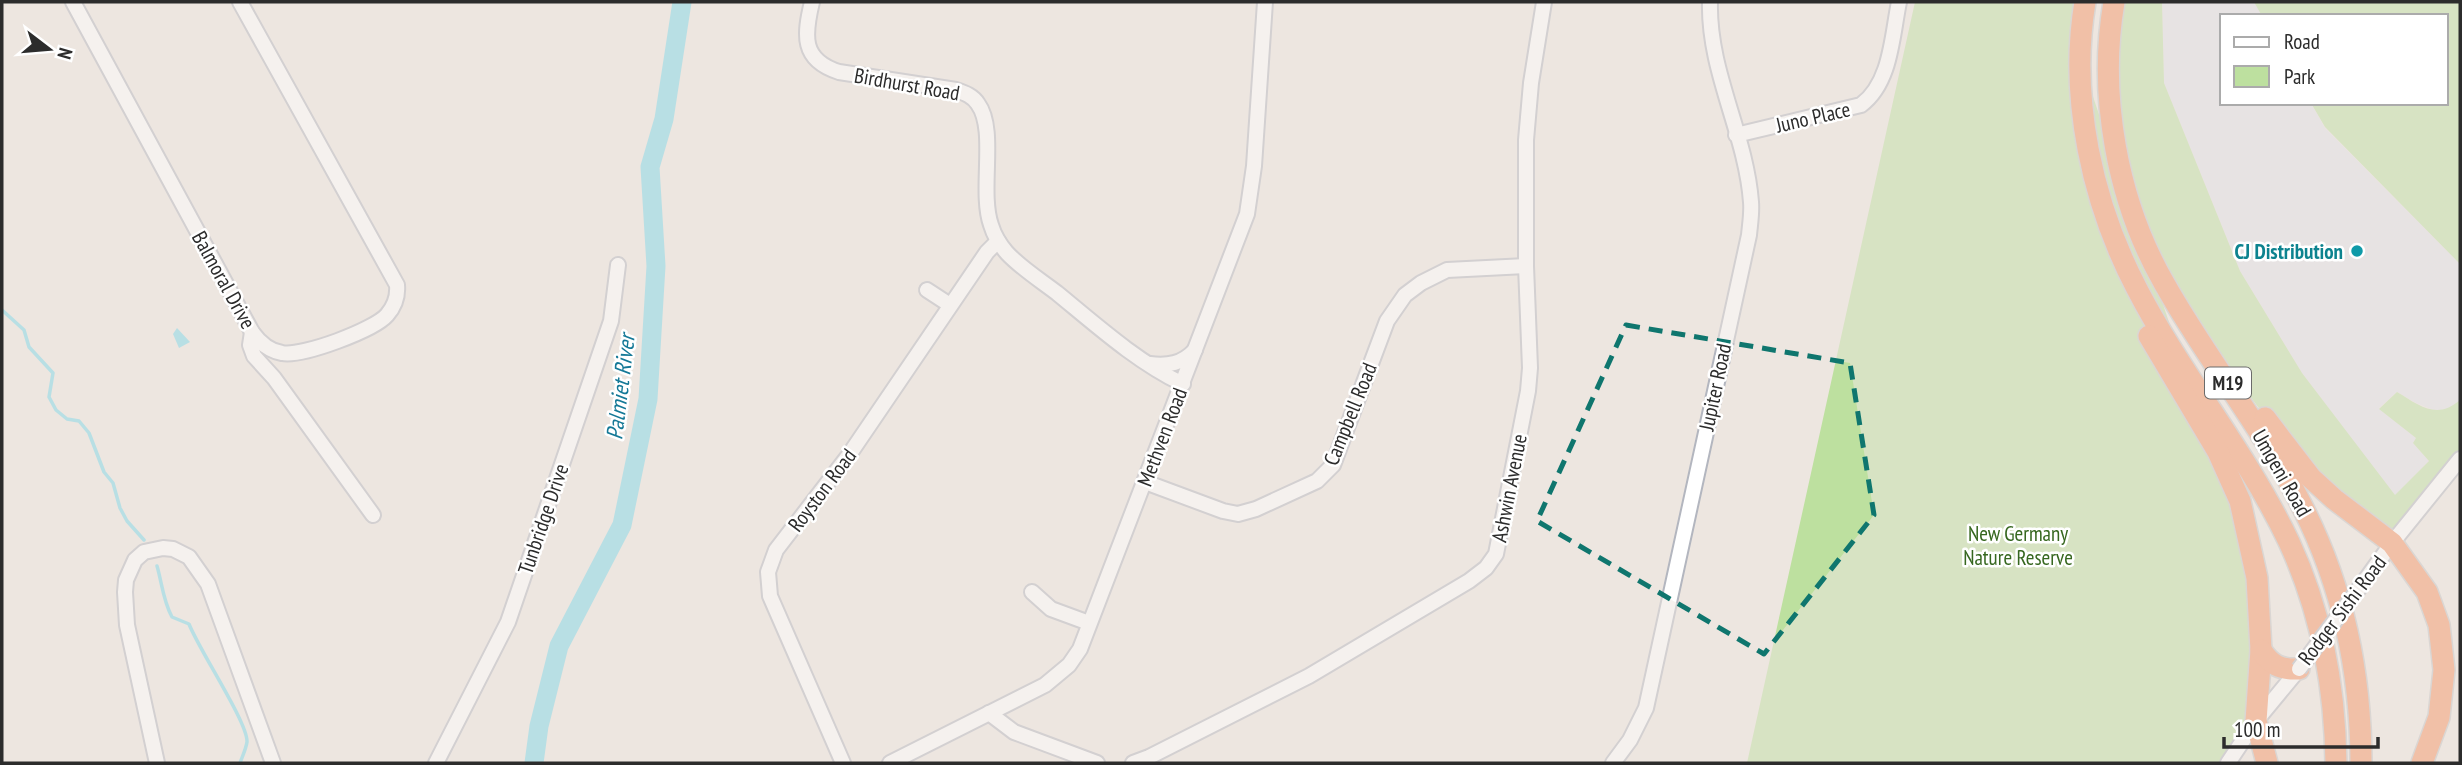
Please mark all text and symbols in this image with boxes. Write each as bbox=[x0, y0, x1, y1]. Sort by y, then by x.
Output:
north arrow bbox=[14, 14, 84, 84]
legend bbox=[2220, 14, 2448, 105]
text: Road bbox=[2284, 28, 2320, 55]
text: N bbox=[52, 45, 78, 62]
street label: Birdhurst Road bbox=[852, 61, 962, 107]
text: Park bbox=[2284, 63, 2315, 90]
street label: Juno Place bbox=[1772, 95, 1853, 139]
street label: Balmoral Drive bbox=[186, 226, 262, 334]
place label: CJ Distribution bbox=[2234, 238, 2343, 265]
marker: CJ Distribution bbox=[2349, 243, 2365, 259]
water label: Palmiet River bbox=[599, 329, 641, 441]
street label: Jupiter Road bbox=[1692, 341, 1737, 434]
street label: Campbell Road bbox=[1317, 359, 1383, 469]
road number: M19 bbox=[2205, 368, 2251, 398]
street label: Methven Road bbox=[1131, 384, 1193, 490]
street label: Umgeni Road bbox=[2246, 424, 2318, 522]
street label: Ashwin Avenue bbox=[1485, 432, 1533, 544]
street label: Royston Road bbox=[782, 443, 862, 537]
street label: Tunbridge Drive bbox=[512, 460, 574, 578]
park label: New Germany Nature Reserve bbox=[1963, 520, 2073, 571]
street label: Rodger Sishi Road bbox=[2292, 550, 2392, 670]
scale bar bbox=[2224, 706, 2378, 750]
text: 100 m bbox=[2234, 716, 2280, 743]

